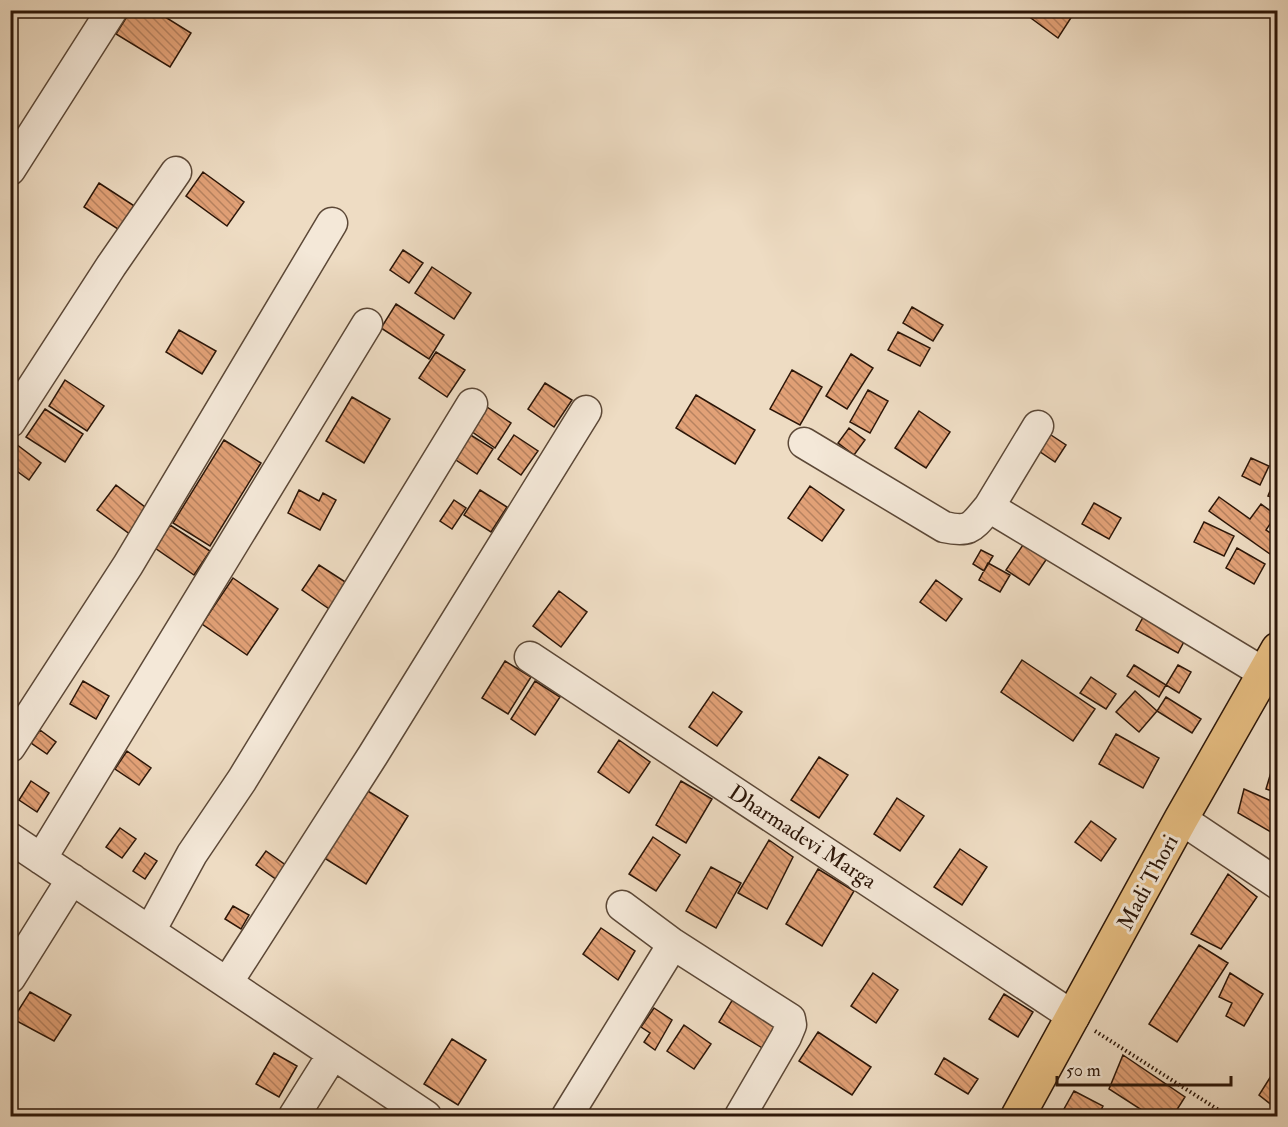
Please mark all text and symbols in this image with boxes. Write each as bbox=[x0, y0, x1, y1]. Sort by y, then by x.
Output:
street label: Dharmadevi Marga bbox=[723, 779, 883, 896]
street label: Madi Thori bbox=[1111, 830, 1185, 935]
scale bar bbox=[1057, 1049, 1231, 1087]
text: 50 m bbox=[1066, 1059, 1101, 1082]

